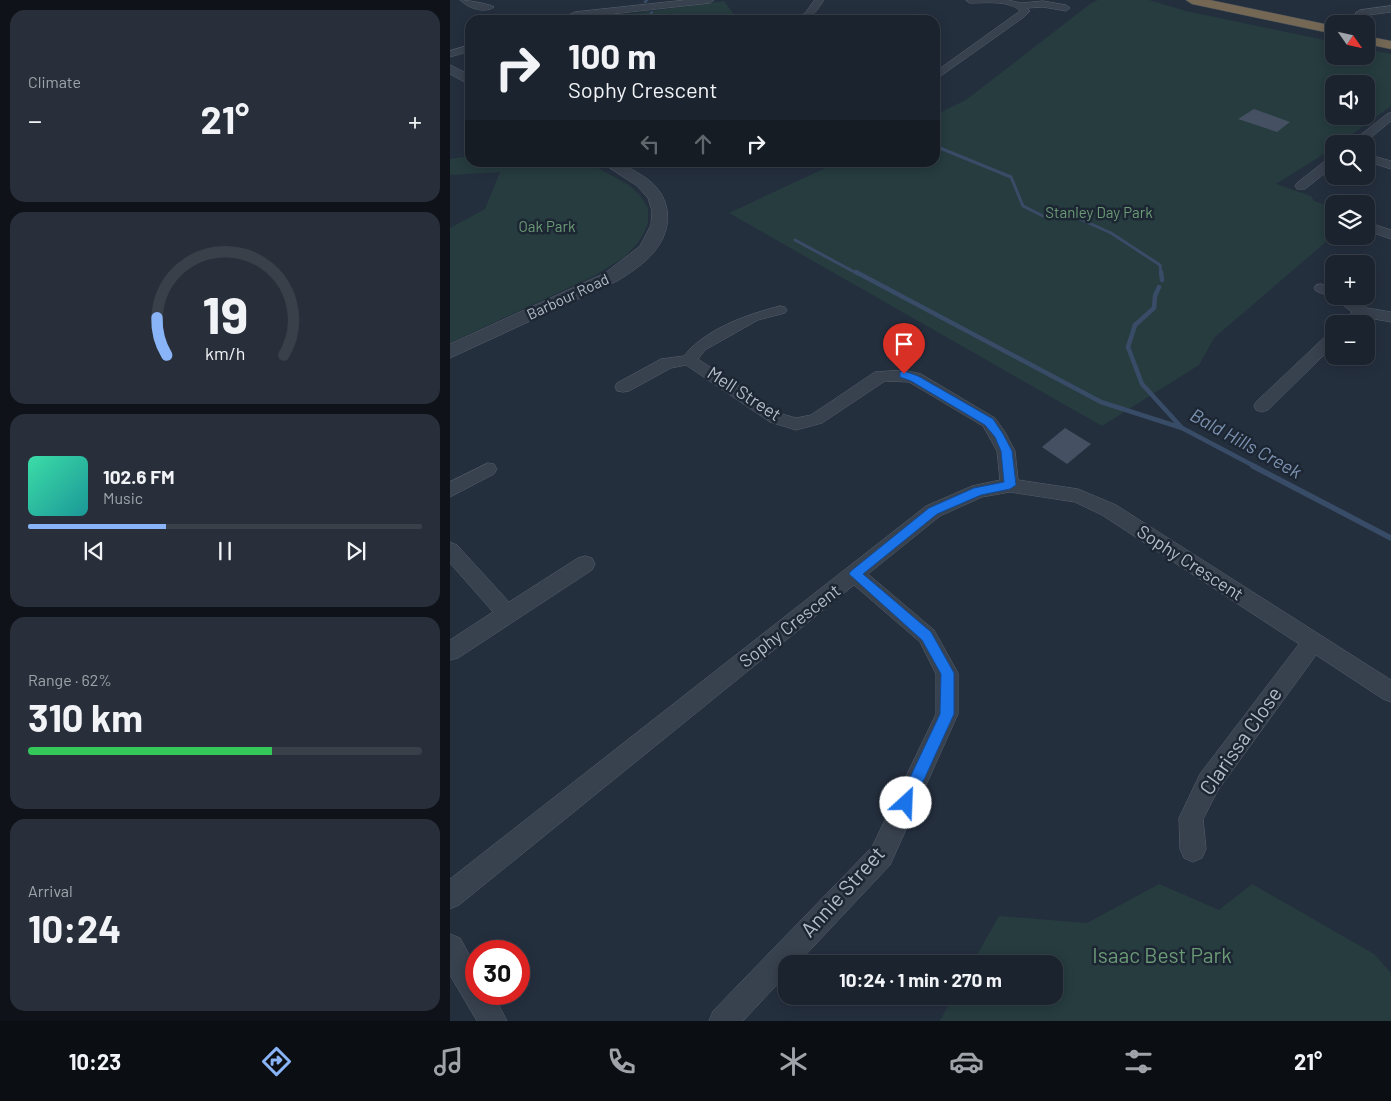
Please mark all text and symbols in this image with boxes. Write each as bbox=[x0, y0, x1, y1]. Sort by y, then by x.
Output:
north arrow bbox=[1325, 15, 1375, 65]
map controls bbox=[1325, 15, 1375, 365]
text: 100 m bbox=[568, 34, 657, 76]
icon: right bbox=[485, 35, 550, 100]
text: Climate bbox=[28, 72, 81, 91]
button: sound bbox=[1325, 75, 1375, 125]
text: Sophy Crescent bbox=[568, 76, 718, 102]
text: 21° bbox=[201, 96, 249, 142]
text: − bbox=[28, 103, 42, 137]
text: + bbox=[408, 103, 422, 137]
icon: left bbox=[636, 130, 664, 158]
icon: ahead bbox=[689, 130, 717, 158]
icon: right bbox=[742, 130, 770, 158]
button: search bbox=[1325, 135, 1375, 185]
button: layers bbox=[1325, 195, 1375, 245]
park label: Stanley Day Park bbox=[1045, 203, 1153, 221]
park label: Oak Park bbox=[519, 217, 576, 235]
button: + bbox=[1325, 255, 1375, 305]
street label: Barbour Road bbox=[524, 269, 611, 323]
text: 19 bbox=[202, 282, 248, 344]
button: − bbox=[1325, 315, 1375, 365]
pin bbox=[883, 323, 925, 374]
icon: arrive bbox=[890, 330, 918, 358]
text: km/h bbox=[205, 342, 245, 364]
street label: Mell Street bbox=[704, 361, 786, 425]
water label: Bald Hills Creek bbox=[1187, 403, 1307, 483]
text: 102.6 FM bbox=[103, 465, 175, 488]
text: Music bbox=[103, 488, 143, 507]
street label: Sophy Crescent bbox=[1133, 520, 1248, 605]
icon: previous bbox=[80, 537, 108, 565]
icon: pause bbox=[211, 537, 239, 565]
icon: next bbox=[342, 537, 370, 565]
street label: Sophy Crescent bbox=[734, 579, 844, 672]
text: Range · 62% bbox=[28, 670, 112, 689]
street label: Clarissa Close bbox=[1193, 681, 1286, 799]
text: 310 km bbox=[28, 694, 143, 740]
position arrow bbox=[879, 776, 931, 828]
street label: Annie Street bbox=[795, 840, 889, 942]
text: Arrival bbox=[28, 881, 73, 900]
text: 10:24 bbox=[28, 905, 121, 951]
speed limit sign: 30 bbox=[465, 940, 530, 1005]
park label: Isaac Best Park bbox=[1092, 942, 1232, 967]
text: 10:24 · 1 min · 270 m bbox=[839, 968, 1002, 991]
icon: directions bbox=[259, 1044, 294, 1079]
icon: music bbox=[431, 1044, 466, 1079]
icon: phone bbox=[604, 1044, 639, 1079]
icon: climate bbox=[776, 1044, 811, 1079]
icon: car bbox=[949, 1044, 984, 1079]
icon: filters bbox=[1121, 1044, 1156, 1079]
text: 10:23 bbox=[69, 1048, 121, 1074]
text: 21° bbox=[1294, 1048, 1322, 1074]

